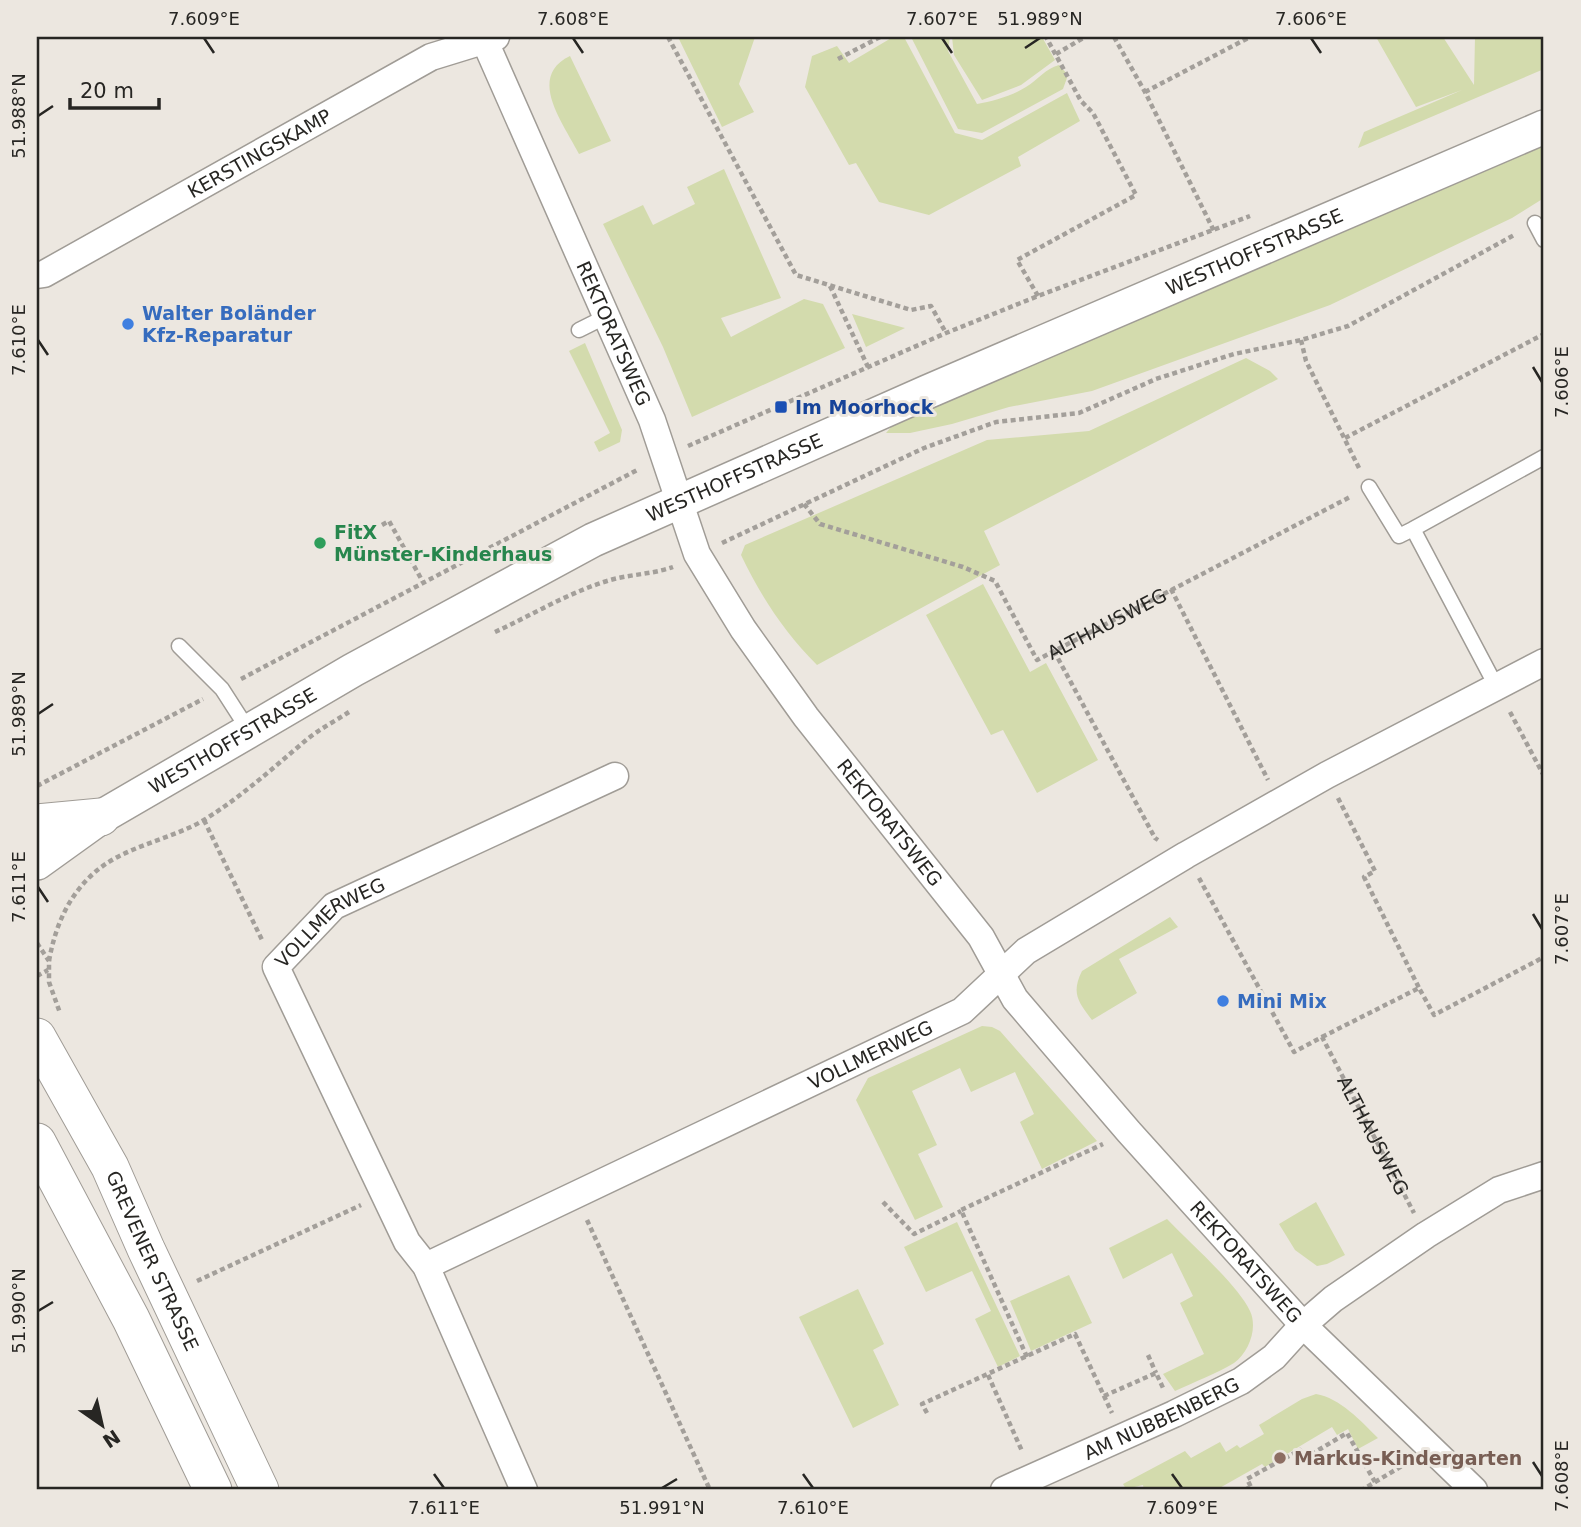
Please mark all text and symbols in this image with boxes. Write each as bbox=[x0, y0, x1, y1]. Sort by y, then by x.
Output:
text: 7.609°E bbox=[168, 8, 240, 29]
text: 7.608°E bbox=[537, 8, 609, 29]
text: 7.607°E bbox=[906, 8, 978, 29]
text: 51.989°N bbox=[997, 8, 1083, 29]
text: 7.606°E bbox=[1275, 8, 1347, 29]
scale bar bbox=[70, 66, 159, 110]
text: 51.988°N bbox=[8, 73, 29, 159]
text: 20 m bbox=[80, 79, 134, 103]
street label: KERSTINGSKAMP bbox=[184, 104, 335, 202]
street label: WESTHOFFSTRASSE bbox=[1162, 204, 1346, 299]
street label: REKTORATSWEG bbox=[572, 258, 655, 409]
place label: Walter Boländer Kfz-Reparatur bbox=[142, 302, 316, 346]
text: 7.610°E bbox=[8, 304, 29, 376]
marker: Walter Boländer Kfz-Reparatur bbox=[120, 316, 136, 332]
text: 7.606°E bbox=[1551, 346, 1572, 418]
place label: Im Moorhock bbox=[795, 396, 934, 418]
marker: Im Moorhock bbox=[773, 399, 789, 415]
street label: WESTHOFFSTRASSE bbox=[643, 429, 826, 526]
place label: FitX Münster-Kinderhaus bbox=[334, 521, 552, 565]
marker: FitX Münster-Kinderhaus bbox=[312, 535, 328, 551]
street label: ALTHAUSWEG bbox=[1043, 584, 1170, 664]
text: 51.989°N bbox=[8, 671, 29, 757]
street label: WESTHOFFSTRASSE bbox=[145, 683, 320, 798]
street label: REKTORATSWEG bbox=[833, 755, 947, 890]
text: 7.611°E bbox=[8, 851, 29, 923]
street label: VOLLMERWEG bbox=[271, 873, 388, 972]
text: 7.607°E bbox=[1551, 893, 1572, 965]
place label: Mini Mix bbox=[1237, 990, 1327, 1012]
marker: Mini Mix bbox=[1215, 993, 1231, 1009]
street label: VOLLMERWEG bbox=[804, 1016, 936, 1094]
street label: ALTHAUSWEG bbox=[1333, 1072, 1414, 1199]
street label: GREVENER STRASSE bbox=[102, 1167, 203, 1354]
street label: REKTORATSWEG bbox=[1186, 1197, 1306, 1327]
text: 51.990°N bbox=[8, 1268, 29, 1354]
street label: AM NUBBENBERG bbox=[1080, 1373, 1243, 1464]
north arrow bbox=[66, 1390, 136, 1460]
text: N bbox=[99, 1426, 124, 1453]
text: 7.608°E bbox=[1551, 1440, 1572, 1512]
place label: Markus-Kindergarten bbox=[1294, 1447, 1522, 1469]
marker: Markus-Kindergarten bbox=[1272, 1450, 1288, 1466]
text: 7.611°E bbox=[408, 1497, 480, 1518]
text: 51.991°N bbox=[619, 1497, 705, 1518]
text: 7.610°E bbox=[777, 1497, 849, 1518]
text: 7.609°E bbox=[1146, 1497, 1218, 1518]

